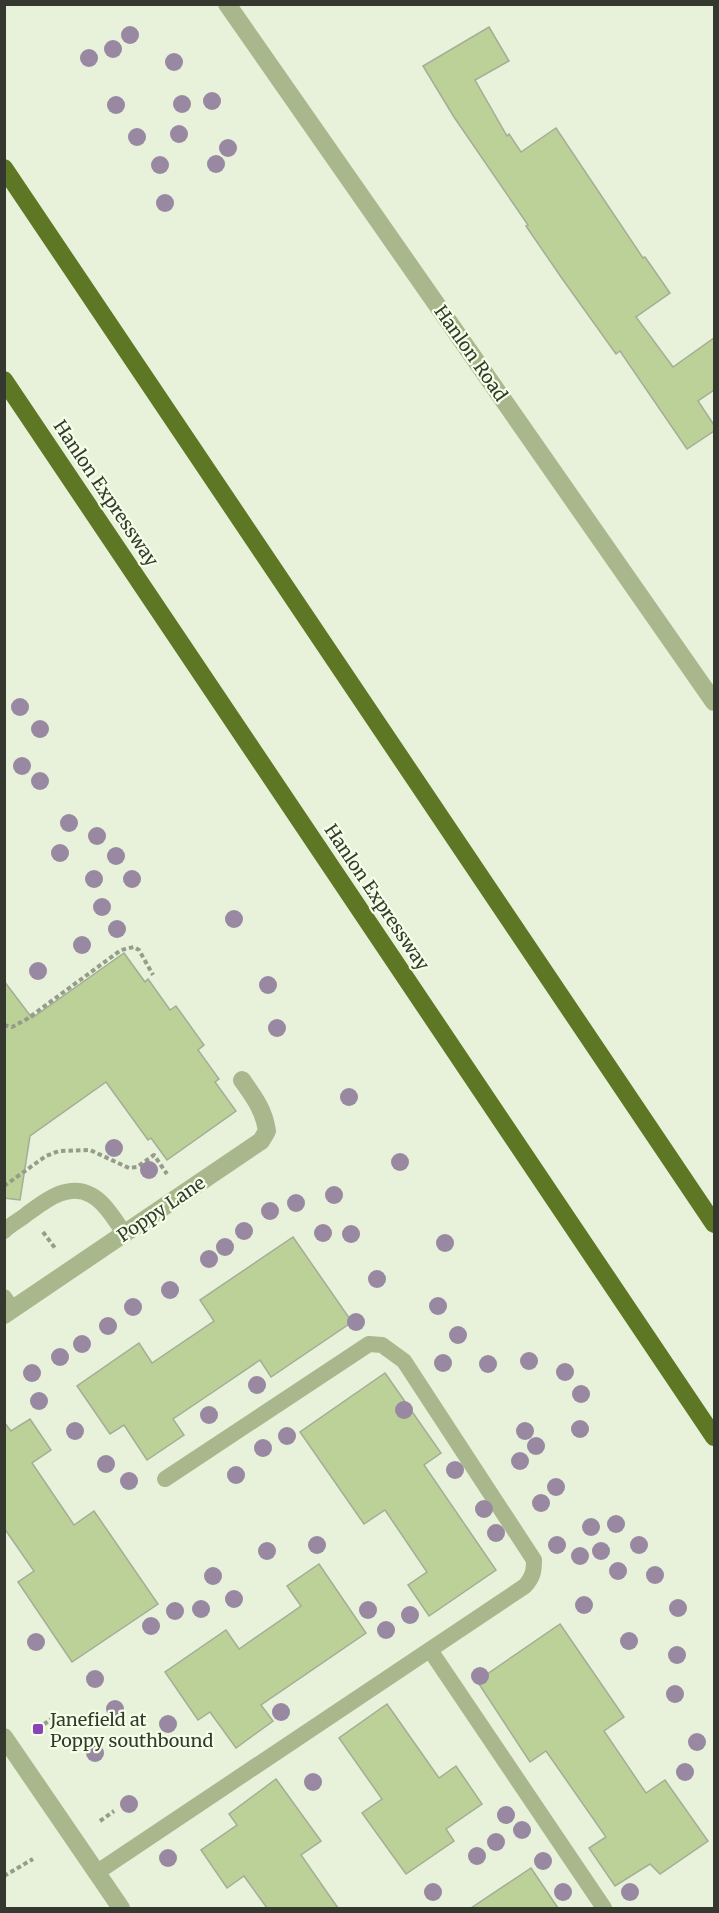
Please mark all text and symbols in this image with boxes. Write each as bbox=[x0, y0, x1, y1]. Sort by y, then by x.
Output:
street label: Hanlon Road bbox=[430, 301, 513, 406]
street label: Hanlon Expressway bbox=[49, 416, 164, 571]
street label: Hanlon Expressway bbox=[320, 820, 435, 975]
street label: Poppy Lane bbox=[113, 1171, 209, 1247]
place label: Janefield at Poppy southbound bbox=[49, 1708, 214, 1752]
marker: Janefield at Poppy southbound bbox=[31, 1722, 45, 1736]

